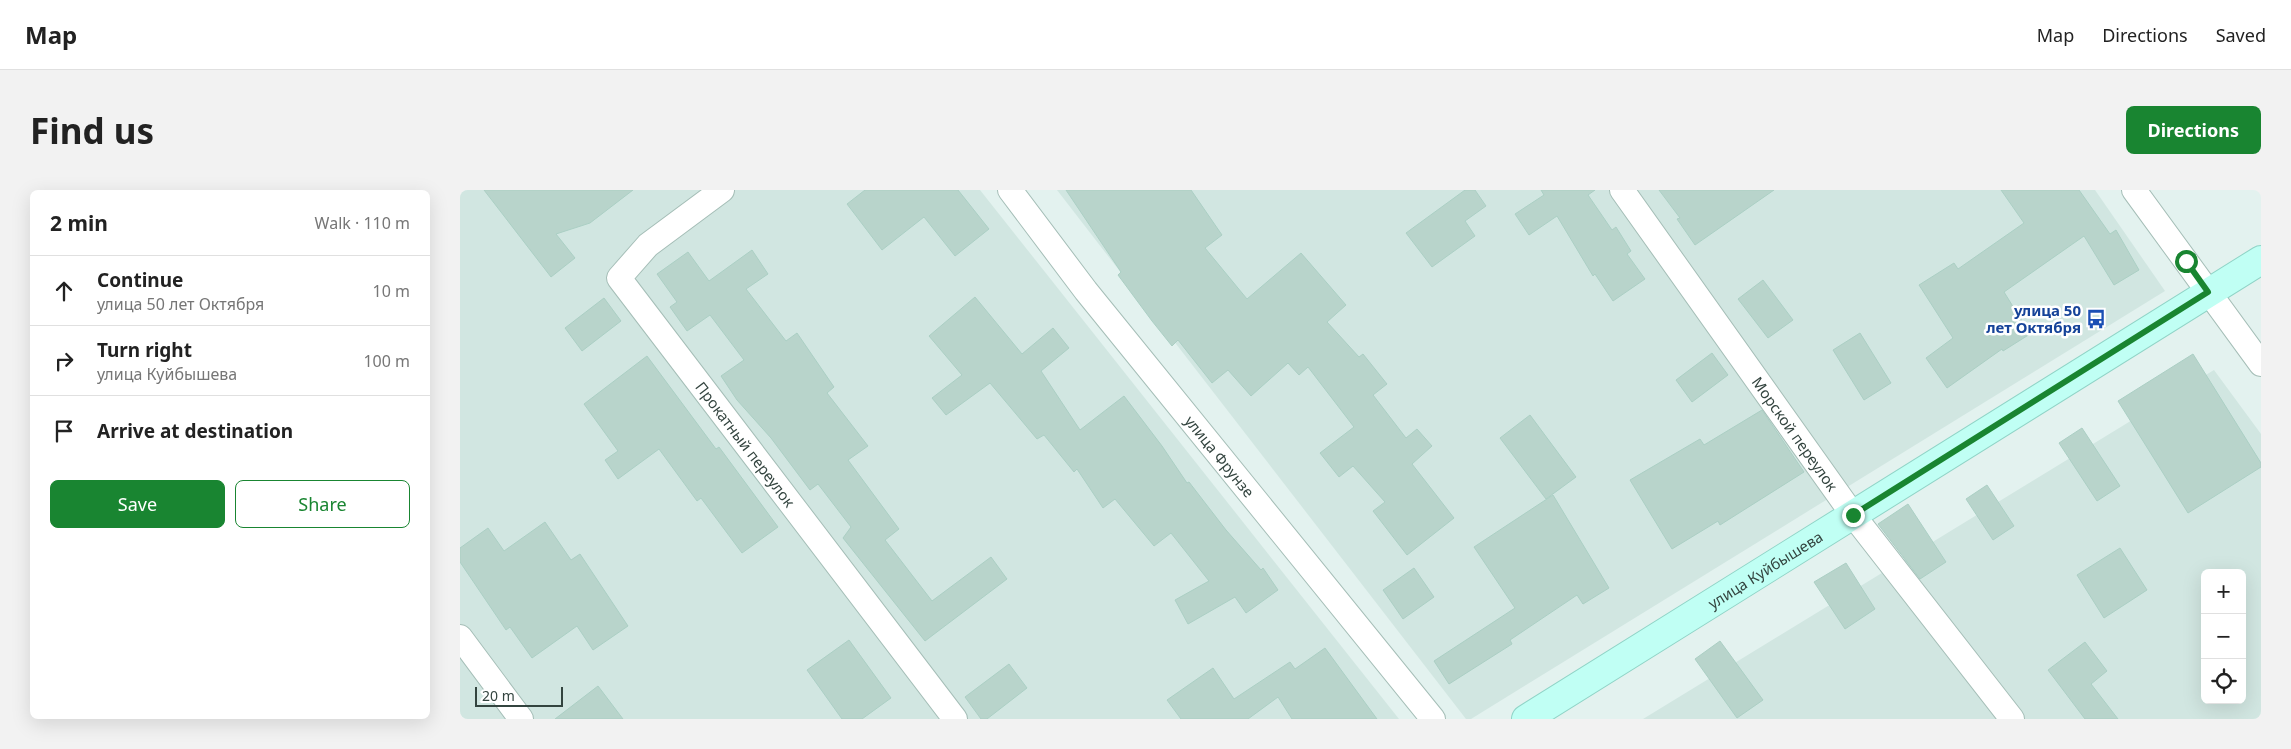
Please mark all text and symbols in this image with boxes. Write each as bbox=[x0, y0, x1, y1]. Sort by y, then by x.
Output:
text: Map bbox=[25, 18, 77, 51]
text: Map bbox=[2037, 23, 2074, 47]
text: Directions bbox=[2102, 23, 2188, 47]
text: Saved bbox=[2216, 23, 2266, 47]
button: Directions bbox=[2126, 106, 2261, 154]
text: Find us bbox=[30, 107, 154, 154]
text: 2 min bbox=[50, 209, 108, 237]
text: Walk · 110 m bbox=[315, 212, 410, 234]
route start bbox=[2175, 250, 2198, 273]
text: Continue bbox=[97, 267, 183, 293]
icon: ahead bbox=[50, 277, 78, 305]
text: 10 m bbox=[373, 280, 410, 302]
text: улица 50 лет Октября bbox=[97, 293, 264, 315]
place label: улица 50 лет Октября bbox=[1986, 300, 2081, 337]
bus stop icon: улица 50 лет Октября bbox=[2085, 308, 2107, 330]
text: Turn right bbox=[97, 337, 192, 363]
icon: right bbox=[50, 347, 78, 375]
text: 100 m bbox=[363, 350, 410, 372]
text: улица Куйбышева bbox=[97, 363, 237, 385]
street label: Морской переулок bbox=[1748, 373, 1843, 495]
street label: Прокатный переулок bbox=[691, 377, 800, 511]
street label: улица Фрунзе bbox=[1181, 411, 1259, 501]
icon: arrive bbox=[50, 417, 78, 445]
text: Arrive at destination bbox=[97, 418, 293, 444]
button: Save bbox=[50, 480, 225, 528]
button: Share bbox=[235, 480, 410, 528]
route end bbox=[1842, 504, 1865, 527]
street label: улица Куйбышева bbox=[1704, 526, 1826, 613]
map controls bbox=[2201, 569, 2246, 704]
button: + bbox=[2201, 569, 2246, 614]
button: − bbox=[2201, 614, 2246, 659]
button: locate bbox=[2201, 659, 2246, 704]
scale bar bbox=[475, 684, 562, 707]
text: 20 m bbox=[482, 686, 515, 705]

